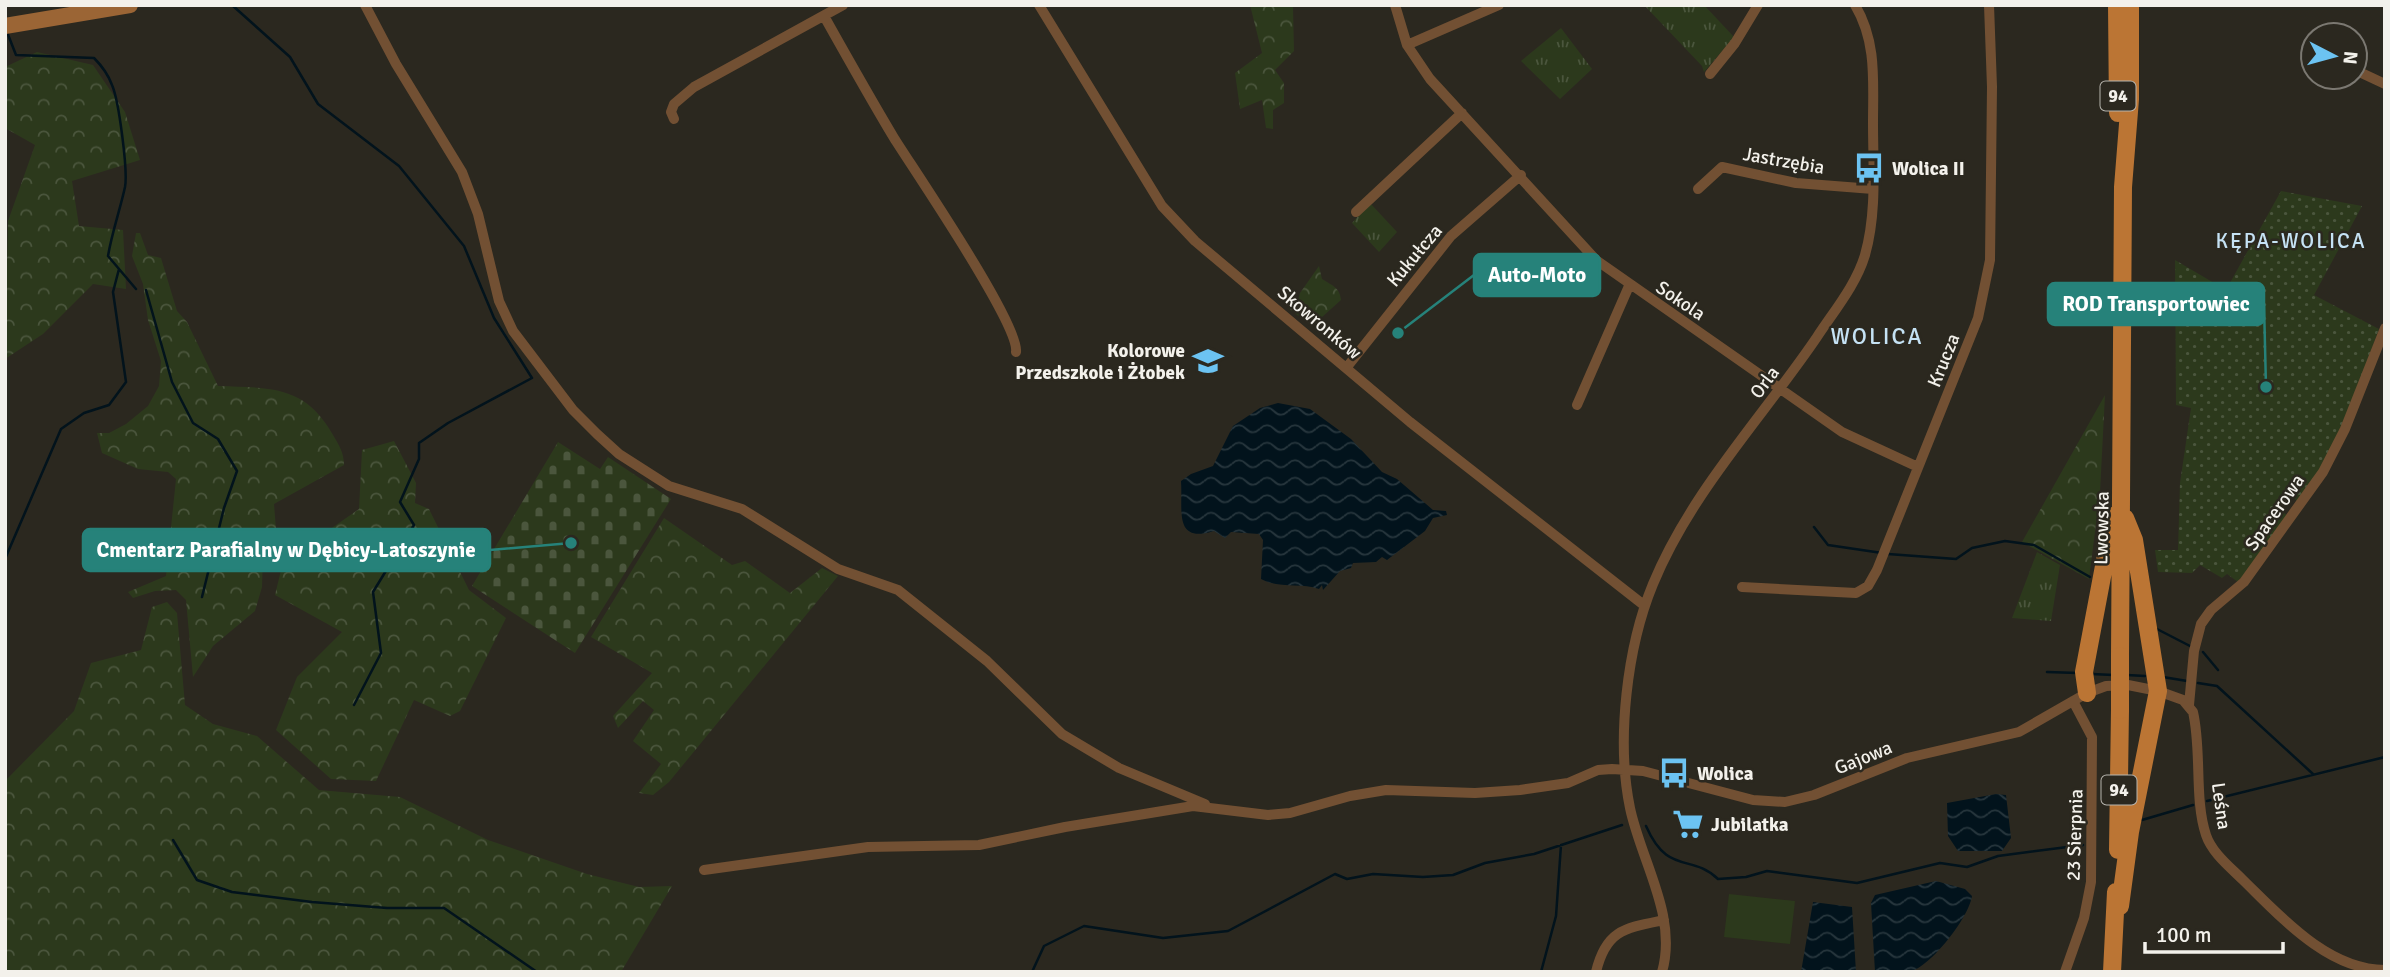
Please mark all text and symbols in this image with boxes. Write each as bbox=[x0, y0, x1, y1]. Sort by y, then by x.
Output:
north arrow bbox=[2299, 21, 2369, 91]
text: N bbox=[2337, 50, 2363, 65]
road number: 94 bbox=[2100, 82, 2136, 110]
street label: Jastrzębia bbox=[1741, 142, 1826, 180]
bus stop icon: Wolica II bbox=[1852, 151, 1886, 185]
place label: Wolica II bbox=[1892, 157, 1965, 181]
street label: Kukułcza bbox=[1382, 219, 1448, 292]
district label: KĘPA-WOLICA bbox=[2215, 228, 2367, 254]
callout: Auto-Moto bbox=[1474, 254, 1600, 296]
text: Auto-Moto bbox=[1488, 262, 1586, 288]
street label: Sokola bbox=[1651, 276, 1710, 326]
street label: Skowronków bbox=[1272, 281, 1367, 365]
callout: ROD Transportowiec bbox=[2048, 283, 2264, 325]
text: ROD Transportowiec bbox=[2062, 291, 2250, 317]
district label: WOLICA bbox=[1831, 322, 1923, 351]
street label: Krucza bbox=[1922, 330, 1965, 391]
place label: Kolorowe Przedszkole i Żłobek bbox=[1015, 339, 1185, 385]
school or university icon: Kolorowe Przedszkole i Żłobek bbox=[1191, 344, 1225, 378]
street label: Orla bbox=[1745, 362, 1785, 404]
street label: Spacerowa bbox=[2240, 470, 2310, 556]
street label: Lwowska bbox=[2089, 491, 2115, 565]
callout: Cmentarz Parafialny w Dębicy-Latoszynie bbox=[83, 529, 490, 571]
text: Cmentarz Parafialny w Dębicy-Latoszynie bbox=[96, 537, 476, 563]
street label: Gajowa bbox=[1831, 736, 1896, 780]
bus stop icon: Wolica bbox=[1657, 756, 1691, 790]
place label: Wolica bbox=[1697, 762, 1754, 786]
road number: 94 bbox=[2102, 776, 2136, 804]
street label: Leśna bbox=[2206, 781, 2236, 831]
street label: 23 Sierpnia bbox=[2061, 789, 2089, 881]
supermarket icon: Jubilatka bbox=[1671, 807, 1705, 841]
place label: Jubilatka bbox=[1711, 813, 1789, 837]
scale bar bbox=[2145, 911, 2283, 955]
text: 100 m bbox=[2156, 922, 2211, 948]

